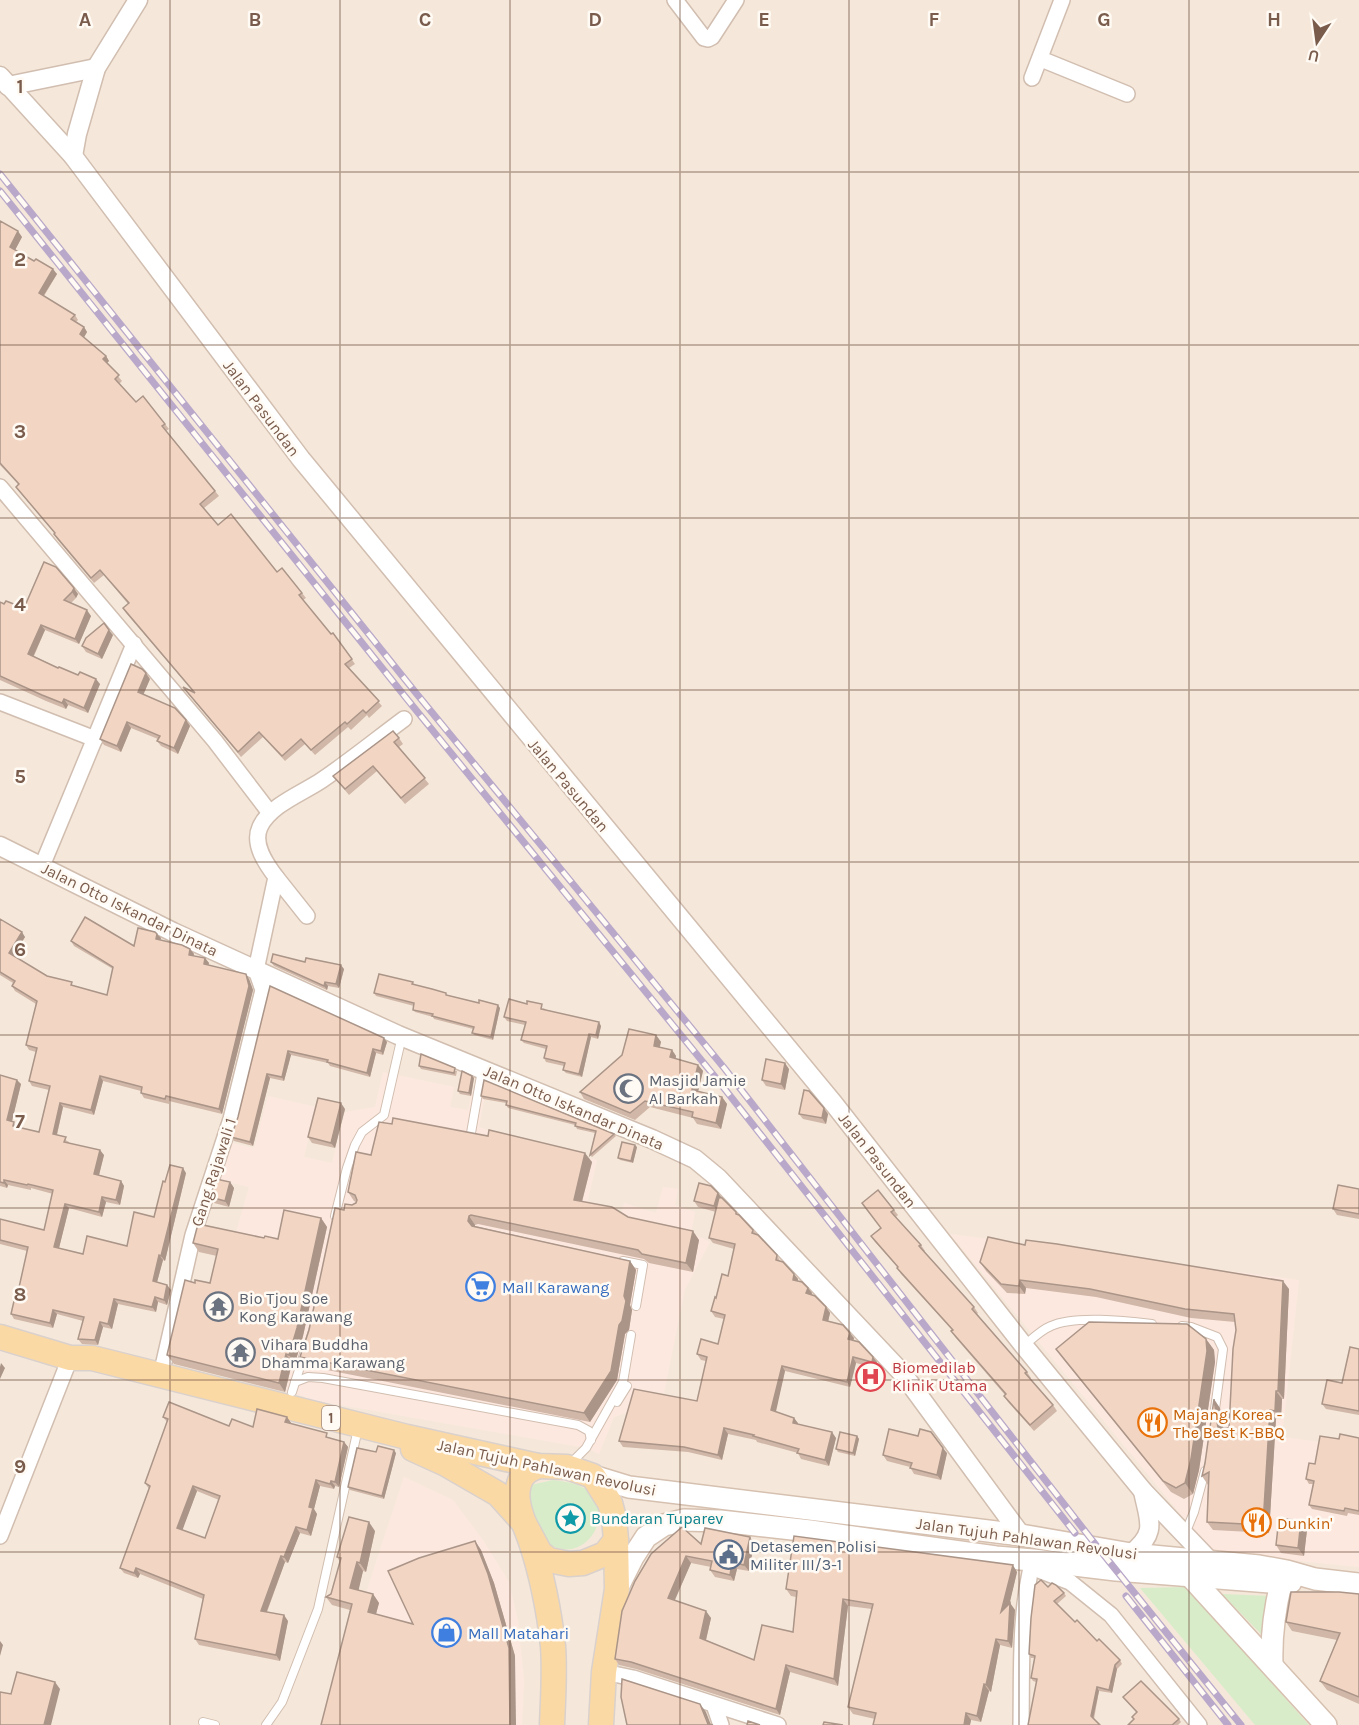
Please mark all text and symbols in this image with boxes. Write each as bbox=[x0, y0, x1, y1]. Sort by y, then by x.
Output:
text: A bbox=[79, 8, 92, 31]
text: B bbox=[249, 8, 261, 31]
text: C bbox=[419, 8, 431, 31]
text: D bbox=[588, 8, 602, 31]
text: E bbox=[758, 8, 770, 31]
text: F bbox=[929, 8, 940, 31]
text: G bbox=[1097, 8, 1111, 31]
text: H bbox=[1267, 8, 1281, 31]
north arrow bbox=[1287, 12, 1347, 72]
text: U bbox=[1306, 46, 1321, 67]
text: 1 bbox=[16, 75, 24, 98]
text: 2 bbox=[14, 248, 26, 271]
street label: Jalan Pasundan bbox=[219, 357, 304, 460]
text: 3 bbox=[14, 420, 26, 443]
text: 4 bbox=[14, 593, 26, 616]
street label: Jalan Pasundan bbox=[524, 735, 613, 836]
text: 5 bbox=[14, 765, 26, 788]
street label: Jalan Otto Iskandar Dinata bbox=[39, 858, 221, 960]
text: 6 bbox=[14, 938, 26, 961]
street label: Jalan Otto Iskandar Dinata bbox=[481, 1061, 667, 1154]
place label: Masjid Jamie Al Barkah bbox=[649, 1071, 746, 1108]
mosque icon: Masjid Jamie Al Barkah bbox=[612, 1073, 644, 1105]
street label: Jalan Pasundan bbox=[835, 1109, 921, 1212]
text: 7 bbox=[15, 1110, 25, 1133]
street label: Gang Rajawali 1 bbox=[187, 1116, 240, 1229]
supermarket icon: Mall Karawang bbox=[465, 1271, 497, 1303]
place label: Mall Karawang bbox=[502, 1278, 609, 1297]
text: 8 bbox=[14, 1283, 26, 1306]
place label: Bio Tjou Soe Kong Karawang bbox=[239, 1289, 352, 1326]
temple icon: Bio Tjou Soe Kong Karawang bbox=[202, 1291, 234, 1323]
place label: Vihara Buddha Dhamma Karawang bbox=[261, 1335, 405, 1372]
temple icon: Vihara Buddha Dhamma Karawang bbox=[224, 1337, 256, 1369]
place label: Biomedilab Klinik Utama bbox=[892, 1358, 987, 1395]
hospital icon: Biomedilab Klinik Utama bbox=[855, 1360, 887, 1392]
place label: Majang Korea - The Best K-BBQ bbox=[1173, 1405, 1285, 1442]
road number: 1 bbox=[322, 1406, 340, 1430]
restaurant icon: Majang Korea - The Best K-BBQ bbox=[1136, 1407, 1168, 1439]
street label: Jalan Tujuh Pahlawan Revolusi bbox=[436, 1435, 658, 1500]
text: 9 bbox=[14, 1455, 26, 1478]
place icon: Bundaran Tuparev bbox=[554, 1502, 586, 1534]
restaurant icon: Dunkin' bbox=[1240, 1507, 1272, 1539]
place label: Bundaran Tuparev bbox=[591, 1509, 723, 1528]
street label: Jalan Tujuh Pahlawan Revolusi bbox=[915, 1514, 1139, 1563]
place label: Dunkin' bbox=[1277, 1514, 1333, 1533]
place label: Detasemen Polisi Militer III/3-1 bbox=[750, 1537, 877, 1574]
public building icon: Detasemen Polisi Militer III/3-1 bbox=[713, 1539, 745, 1571]
shop icon: Mall Matahari bbox=[431, 1617, 463, 1649]
place label: Mall Matahari bbox=[468, 1624, 569, 1643]

